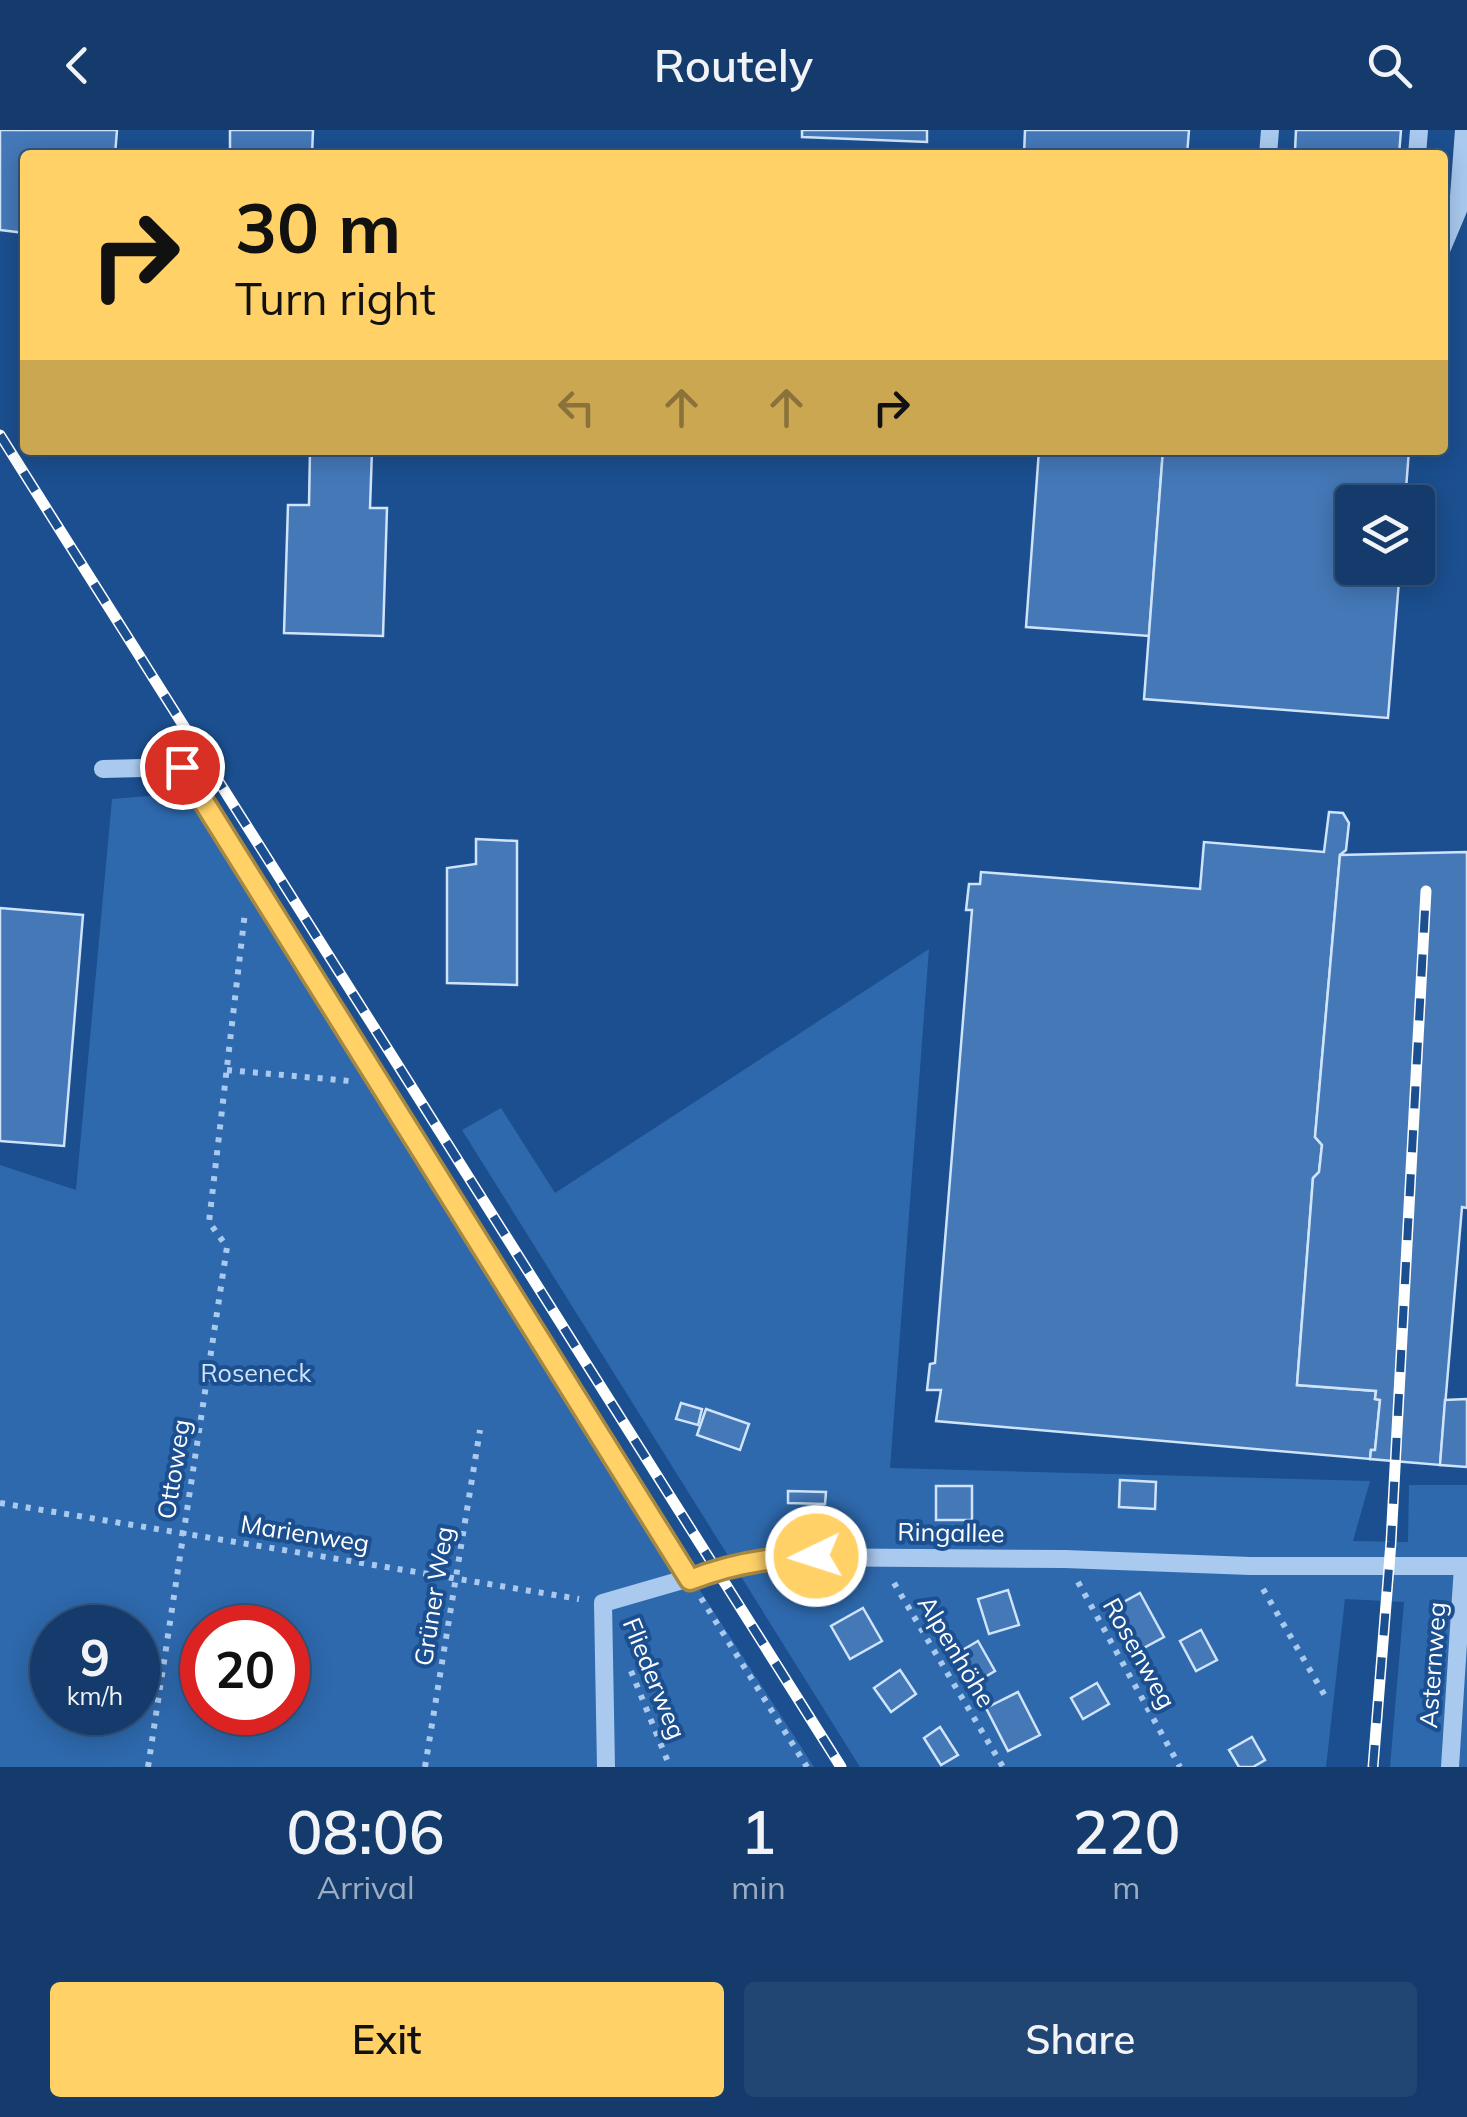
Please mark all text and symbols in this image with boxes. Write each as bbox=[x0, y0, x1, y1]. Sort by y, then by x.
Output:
text: Routely bbox=[654, 37, 813, 93]
icon: back bbox=[50, 38, 105, 93]
icon: search bbox=[1362, 38, 1417, 93]
text: 30 m bbox=[235, 183, 401, 271]
icon: right bbox=[70, 190, 200, 320]
text: Turn right bbox=[235, 270, 436, 326]
icon: left bbox=[549, 380, 604, 435]
icon: ahead bbox=[654, 380, 709, 435]
icon: ahead bbox=[759, 380, 814, 435]
icon: right bbox=[864, 380, 919, 435]
map controls bbox=[1335, 485, 1435, 585]
button: layers bbox=[1335, 485, 1435, 585]
pin bbox=[140, 725, 225, 810]
icon: arrive bbox=[155, 740, 210, 795]
park label: Roseneck bbox=[201, 1357, 313, 1388]
street label: Ottoweg bbox=[150, 1417, 196, 1521]
position arrow bbox=[764, 1504, 868, 1608]
street label: Marienweg bbox=[238, 1508, 372, 1558]
street label: Ringallee bbox=[897, 1516, 1005, 1548]
street label: Grüner Weg bbox=[407, 1524, 459, 1668]
street label: Alpenhöhe bbox=[912, 1590, 1002, 1712]
street label: Rosenweg bbox=[1097, 1592, 1183, 1714]
street label: Asternweg bbox=[1412, 1601, 1452, 1729]
speed limit sign: 20 bbox=[180, 1605, 310, 1735]
street label: Fliederweg bbox=[617, 1613, 693, 1743]
text: 9 bbox=[80, 1626, 110, 1689]
text: km/h bbox=[67, 1680, 123, 1711]
text: 08:06 bbox=[287, 1794, 445, 1869]
text: 1 bbox=[741, 1794, 777, 1869]
text: 220 bbox=[1072, 1794, 1180, 1869]
text: Arrival bbox=[317, 1867, 415, 1907]
text: min bbox=[731, 1867, 786, 1907]
text: m bbox=[1112, 1867, 1140, 1907]
button: Exit bbox=[50, 1982, 724, 2097]
button: Share bbox=[744, 1982, 1417, 2097]

